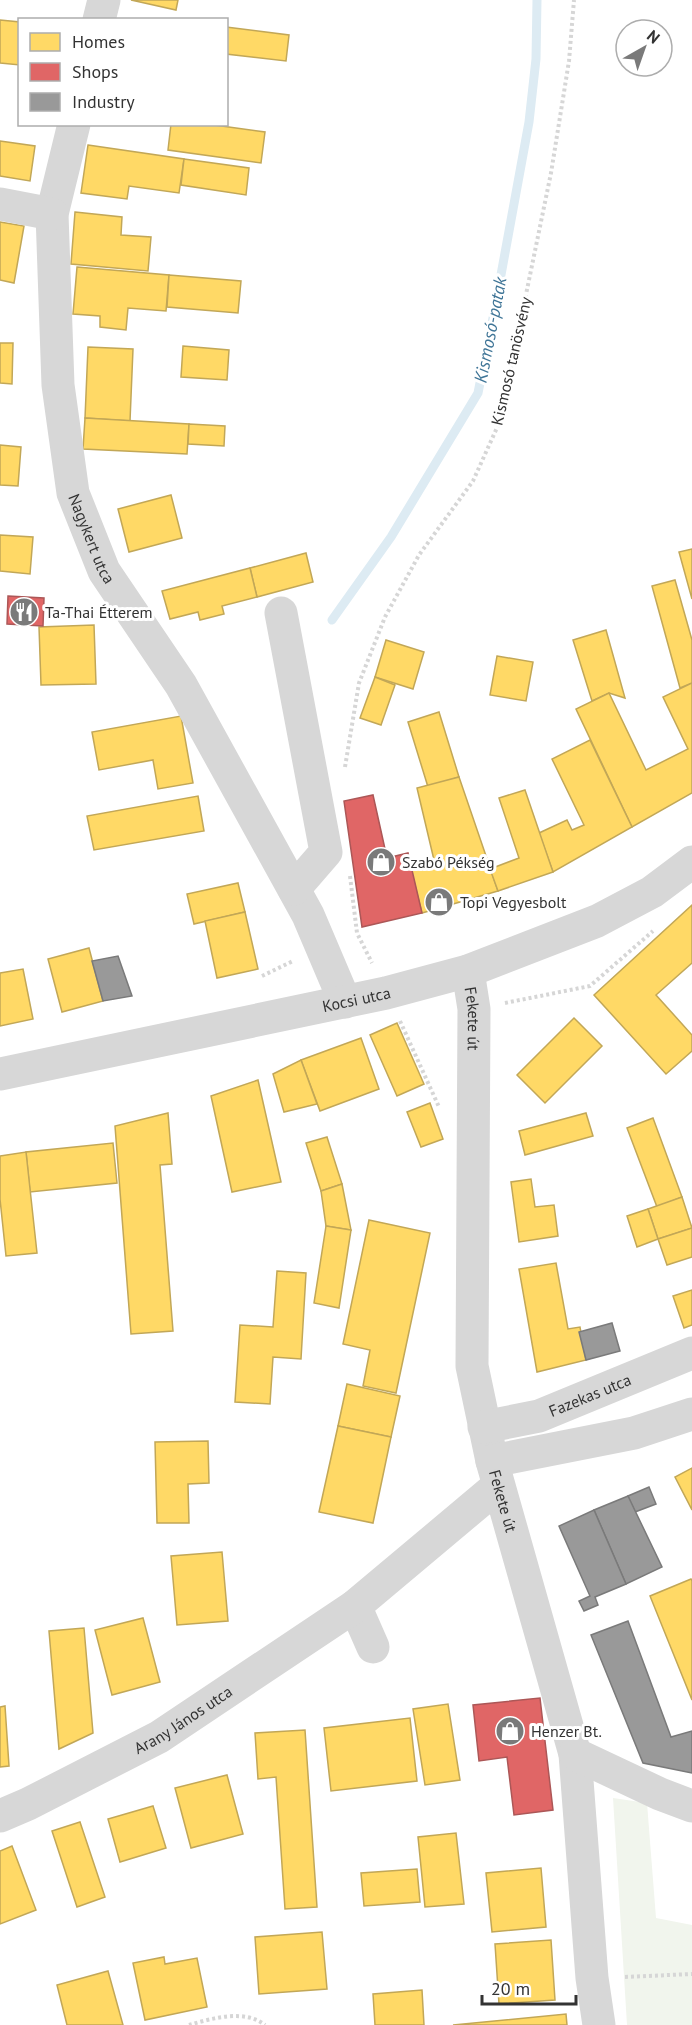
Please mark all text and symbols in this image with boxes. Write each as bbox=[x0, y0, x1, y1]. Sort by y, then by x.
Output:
legend bbox=[18, 18, 228, 126]
north arrow bbox=[614, 18, 674, 78]
text: N bbox=[643, 25, 664, 48]
text: Homes bbox=[72, 30, 125, 53]
text: Shops bbox=[72, 60, 118, 83]
text: Industry bbox=[72, 90, 135, 113]
water label: Kismosó-patak bbox=[468, 274, 512, 385]
street label: Kismosó tanösvény bbox=[486, 294, 536, 427]
street label: Nagykert utca bbox=[64, 491, 119, 587]
restaurant icon: Ta-Thai Étterem bbox=[8, 596, 40, 628]
place label: Ta-Thai Étterem bbox=[45, 602, 153, 622]
shop icon: Szabó Pékség bbox=[365, 846, 397, 878]
place label: Szabó Pékség bbox=[402, 852, 495, 872]
shop icon: Topi Vegyesbolt bbox=[423, 886, 455, 918]
place label: Topi Vegyesbolt bbox=[460, 892, 567, 912]
street label: Kocsi utca bbox=[320, 982, 393, 1016]
street label: Fekete út bbox=[461, 985, 484, 1051]
street label: Fazekas utca bbox=[546, 1369, 634, 1421]
street label: Fekete út bbox=[485, 1467, 522, 1535]
street label: Arany János utca bbox=[130, 1681, 236, 1758]
shop icon: Henzer Bt. bbox=[494, 1715, 526, 1747]
place label: Henzer Bt. bbox=[531, 1721, 602, 1741]
scale bar bbox=[482, 1968, 576, 2006]
text: 20 m bbox=[491, 1977, 530, 2000]

